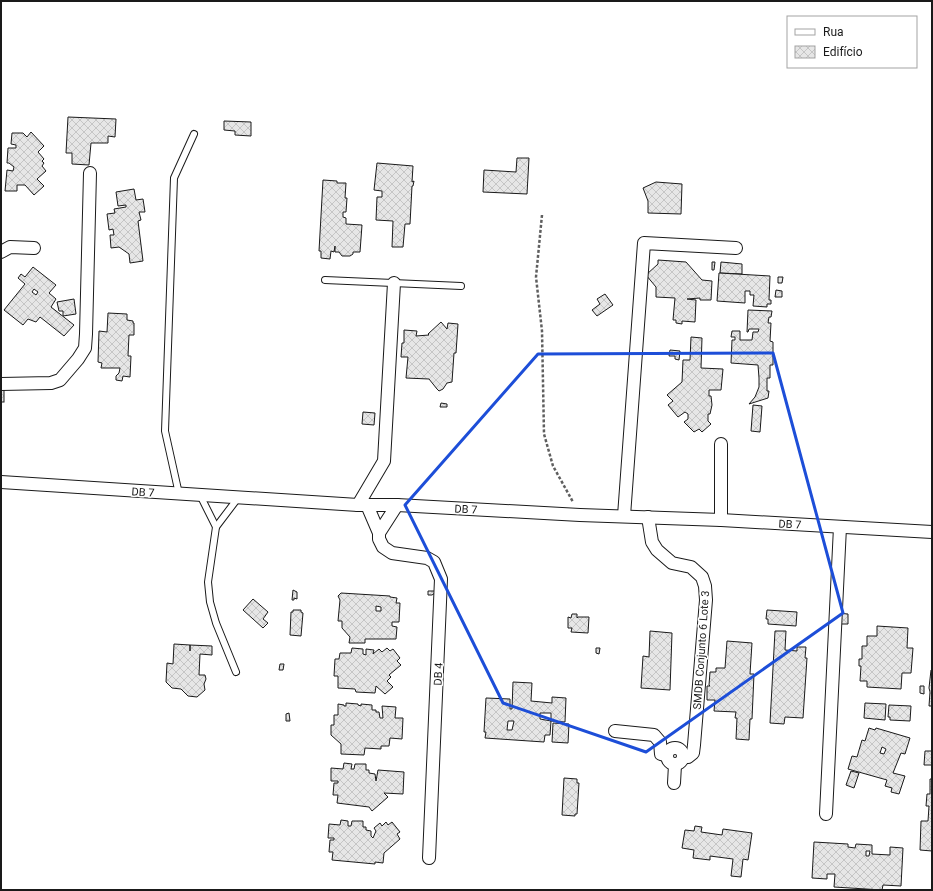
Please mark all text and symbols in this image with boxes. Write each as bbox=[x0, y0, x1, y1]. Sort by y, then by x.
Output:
legend bbox=[787, 16, 917, 68]
text: Rua bbox=[823, 25, 844, 39]
text: Edifício bbox=[823, 45, 863, 59]
street label: DB 7 bbox=[131, 485, 155, 500]
street label: DB 7 bbox=[454, 502, 478, 517]
street label: DB 7 bbox=[778, 517, 802, 532]
street label: SMDB Conjunto 6 Lote 3 bbox=[691, 590, 712, 710]
street label: DB 4 bbox=[431, 662, 446, 686]

